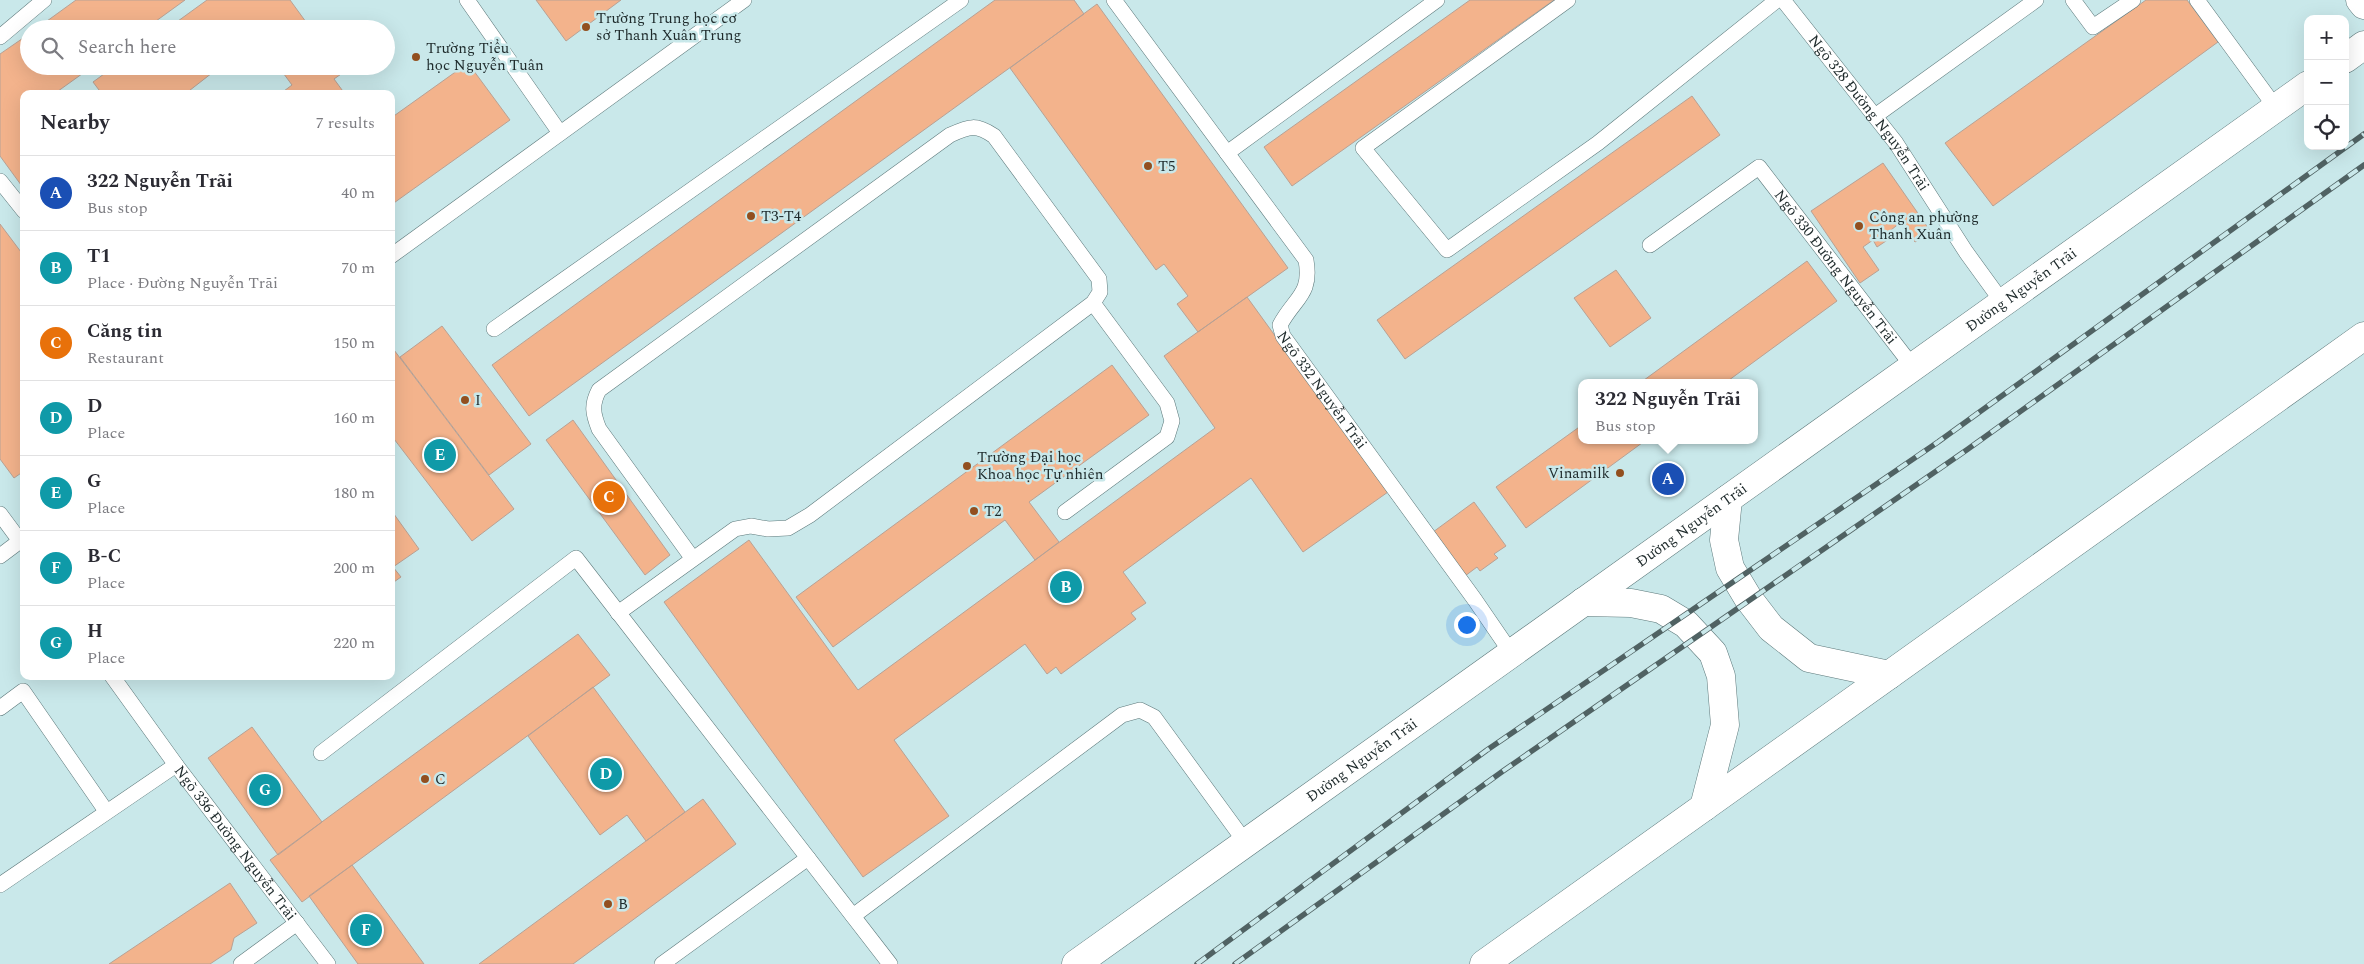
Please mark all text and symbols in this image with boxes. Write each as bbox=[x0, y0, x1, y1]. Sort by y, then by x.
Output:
place label: Trường Trung học cơ sở Thanh Xuân Trung bbox=[596, 7, 742, 47]
map controls bbox=[2304, 15, 2349, 150]
button: + bbox=[2304, 15, 2349, 60]
search box bbox=[20, 20, 395, 75]
marker: Trường Trung học cơ sở Thanh Xuân Trung bbox=[580, 21, 592, 33]
street label: Ngõ 328 Đường Nguyễn Trãi bbox=[1803, 30, 1935, 195]
text: Search here bbox=[78, 33, 177, 62]
icon: search bbox=[38, 34, 66, 62]
place label: Trường Tiểu học Nguyễn Tuân bbox=[426, 37, 544, 77]
marker: Trường Tiểu học Nguyễn Tuân bbox=[410, 51, 422, 63]
button: − bbox=[2304, 60, 2349, 105]
button: locate bbox=[2304, 105, 2349, 150]
text: Nearby bbox=[40, 107, 110, 139]
text: 7 results bbox=[316, 111, 375, 135]
place label: T5 bbox=[1158, 155, 1176, 178]
marker: T5 bbox=[1142, 160, 1154, 172]
text: 322 Nguyễn Trãi bbox=[87, 167, 233, 196]
text: A bbox=[50, 181, 62, 205]
text: 40 m bbox=[341, 181, 375, 205]
street label: Ngõ 330 Đường Nguyễn Trãi bbox=[1769, 184, 1903, 349]
text: Bus stop bbox=[87, 196, 148, 220]
place label: T3-T4 bbox=[761, 205, 802, 228]
place label: Công an phường Thanh Xuân bbox=[1869, 206, 1979, 246]
marker: T3-T4 bbox=[745, 210, 757, 222]
marker: Công an phường Thanh Xuân bbox=[1853, 220, 1865, 232]
text: T1 bbox=[87, 242, 111, 271]
street label: Đường Nguyễn Trãi bbox=[1961, 242, 2082, 337]
text: B bbox=[50, 256, 62, 280]
text: 70 m bbox=[341, 256, 375, 280]
text: Place · Đường Nguyễn Trãi bbox=[87, 271, 278, 295]
text: Căng tin bbox=[87, 317, 162, 346]
street label: Ngõ 332 Nguyễn Trãi bbox=[1271, 326, 1373, 454]
text: C bbox=[50, 331, 62, 355]
text: 150 m bbox=[333, 331, 375, 355]
text: Restaurant bbox=[87, 346, 164, 370]
popup bbox=[1578, 379, 1758, 444]
text: 322 Nguyễn Trãi bbox=[1595, 385, 1741, 414]
place label: I bbox=[475, 389, 481, 412]
text: D bbox=[87, 392, 102, 421]
marker: I bbox=[459, 394, 471, 406]
text: D bbox=[50, 406, 62, 430]
text: 160 m bbox=[333, 406, 375, 430]
text: Bus stop bbox=[1595, 414, 1656, 438]
text: Place bbox=[87, 421, 125, 445]
pin: E bbox=[424, 436, 456, 474]
place label: Trường Đại học Khoa học Tự nhiên bbox=[977, 446, 1104, 486]
marker: Trường Đại học Khoa học Tự nhiên bbox=[961, 460, 973, 472]
pin: A bbox=[1652, 460, 1684, 498]
place label: Vinamilk bbox=[1548, 462, 1610, 485]
text: G bbox=[87, 467, 101, 496]
marker: Vinamilk bbox=[1614, 467, 1626, 479]
street label: Đường Nguyễn Trãi bbox=[1631, 477, 1752, 573]
pin: C bbox=[593, 478, 625, 516]
text: E bbox=[51, 481, 61, 505]
text: 180 m bbox=[333, 481, 375, 505]
text: Place bbox=[87, 496, 125, 520]
place label: T2 bbox=[984, 500, 1002, 523]
marker: T2 bbox=[968, 505, 980, 517]
text: B-C bbox=[87, 542, 121, 571]
text: F bbox=[51, 556, 61, 580]
text: 200 m bbox=[333, 556, 375, 580]
pin: B bbox=[1050, 568, 1082, 606]
text: Place bbox=[87, 571, 125, 595]
your location bbox=[1454, 612, 1480, 638]
text: H bbox=[87, 617, 103, 646]
text: G bbox=[50, 631, 62, 655]
text: 220 m bbox=[333, 631, 375, 655]
text: Place bbox=[87, 646, 125, 670]
street label: Đường Nguyễn Trãi bbox=[1301, 712, 1422, 808]
pin: D bbox=[590, 755, 622, 793]
street label: Ngõ 336 Đường Nguyễn Trãi bbox=[169, 760, 302, 926]
place label: C bbox=[435, 768, 446, 791]
pin: G bbox=[249, 771, 281, 809]
marker: C bbox=[419, 773, 431, 785]
place label: B bbox=[618, 893, 628, 916]
marker: B bbox=[602, 898, 614, 910]
pin: F bbox=[350, 911, 382, 949]

